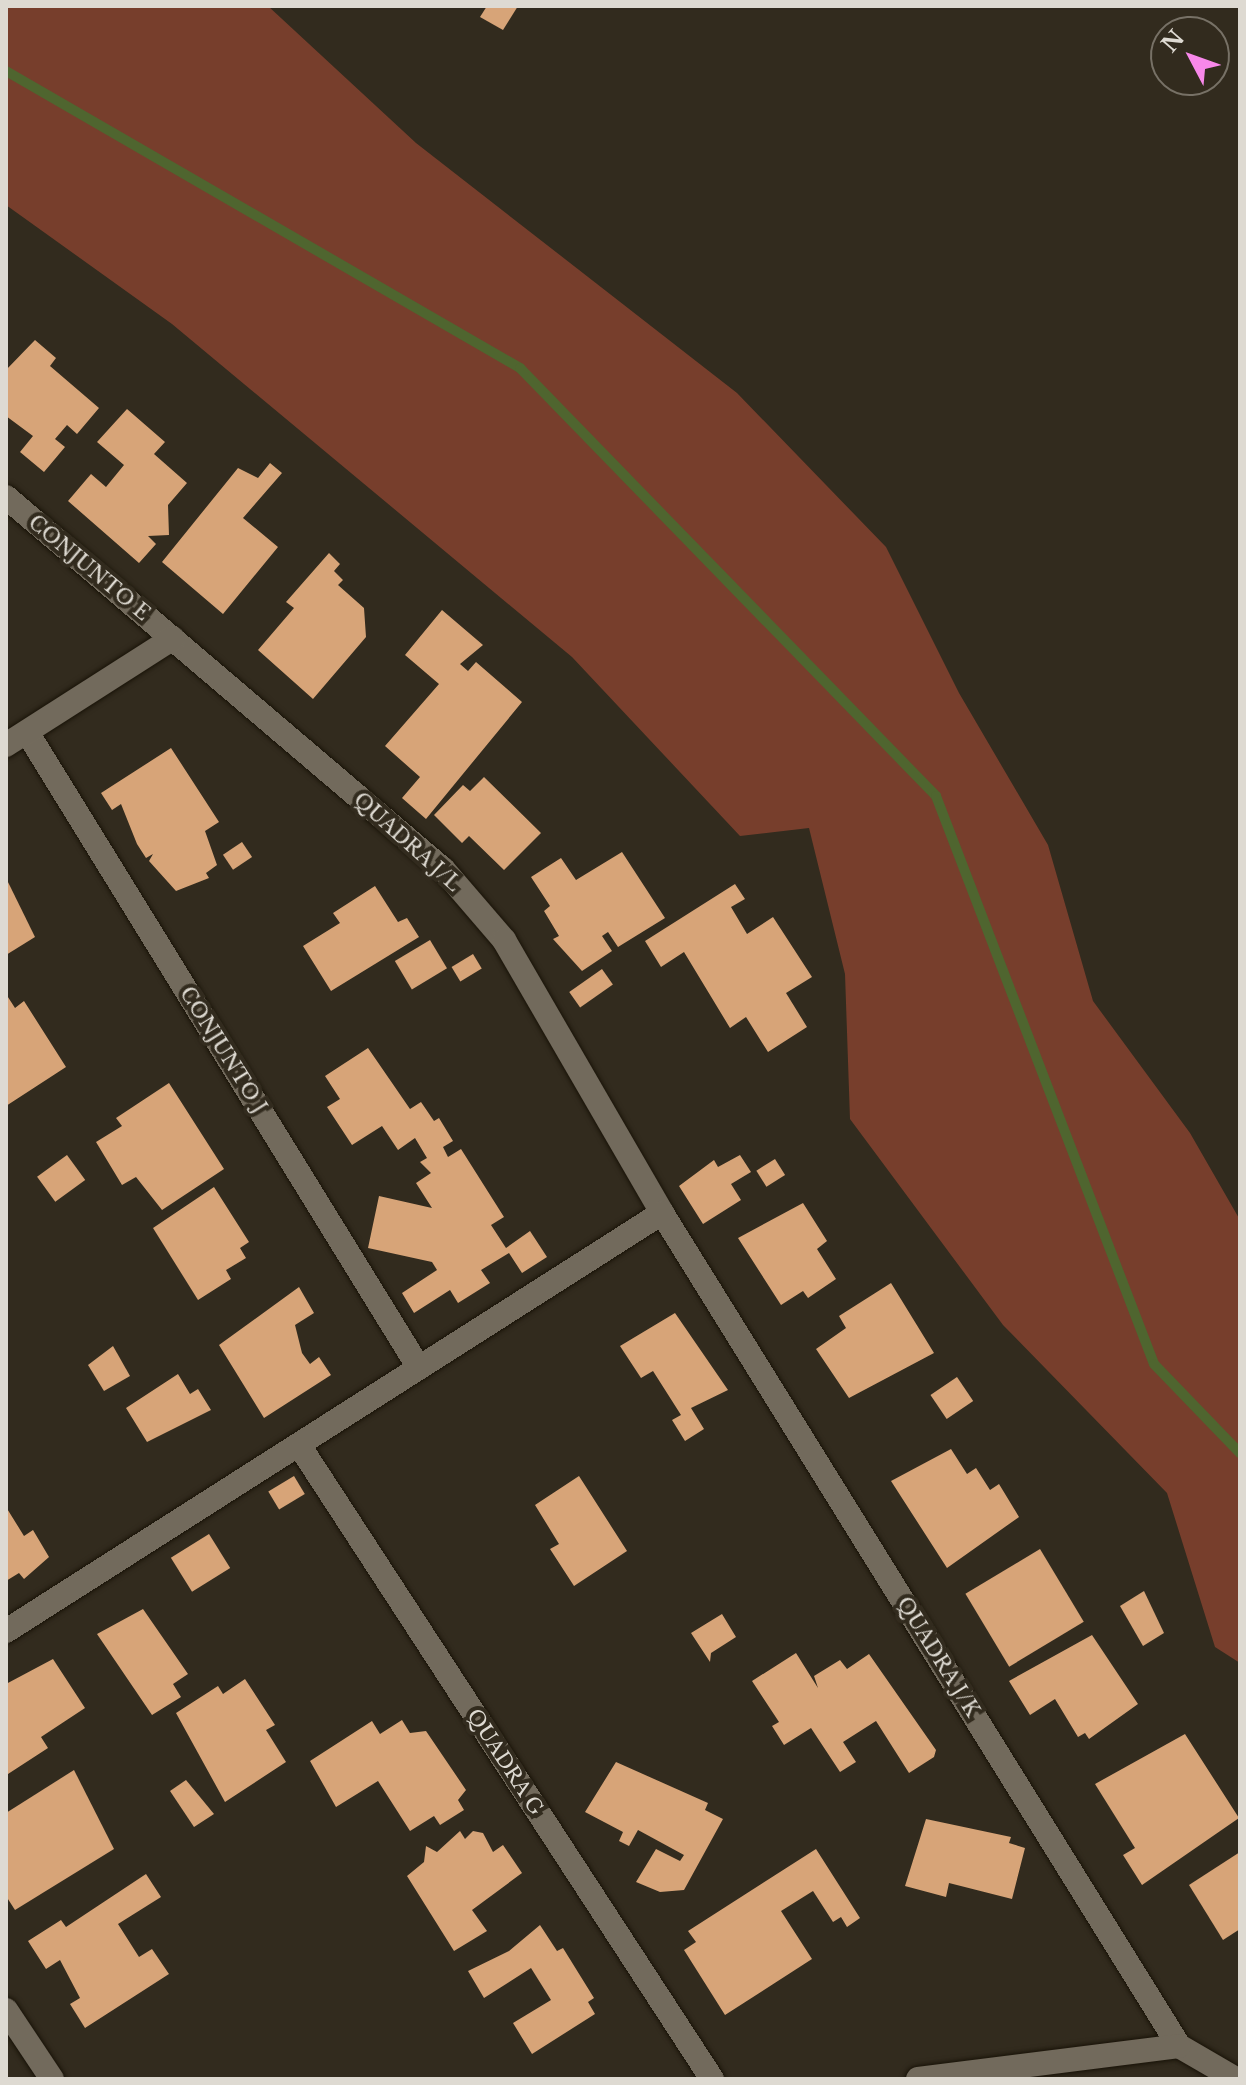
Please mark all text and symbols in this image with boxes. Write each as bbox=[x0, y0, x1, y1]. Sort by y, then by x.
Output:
north arrow bbox=[1150, 16, 1230, 96]
text: N bbox=[1156, 25, 1190, 58]
street label: CONJUNTO E bbox=[23, 510, 155, 626]
street label: QUADRA J/L bbox=[348, 787, 466, 897]
street label: CONJUNTO J bbox=[175, 982, 271, 1118]
street label: QUADRA J/K bbox=[891, 1592, 985, 1722]
street label: QUADRA G bbox=[462, 1704, 548, 1820]

